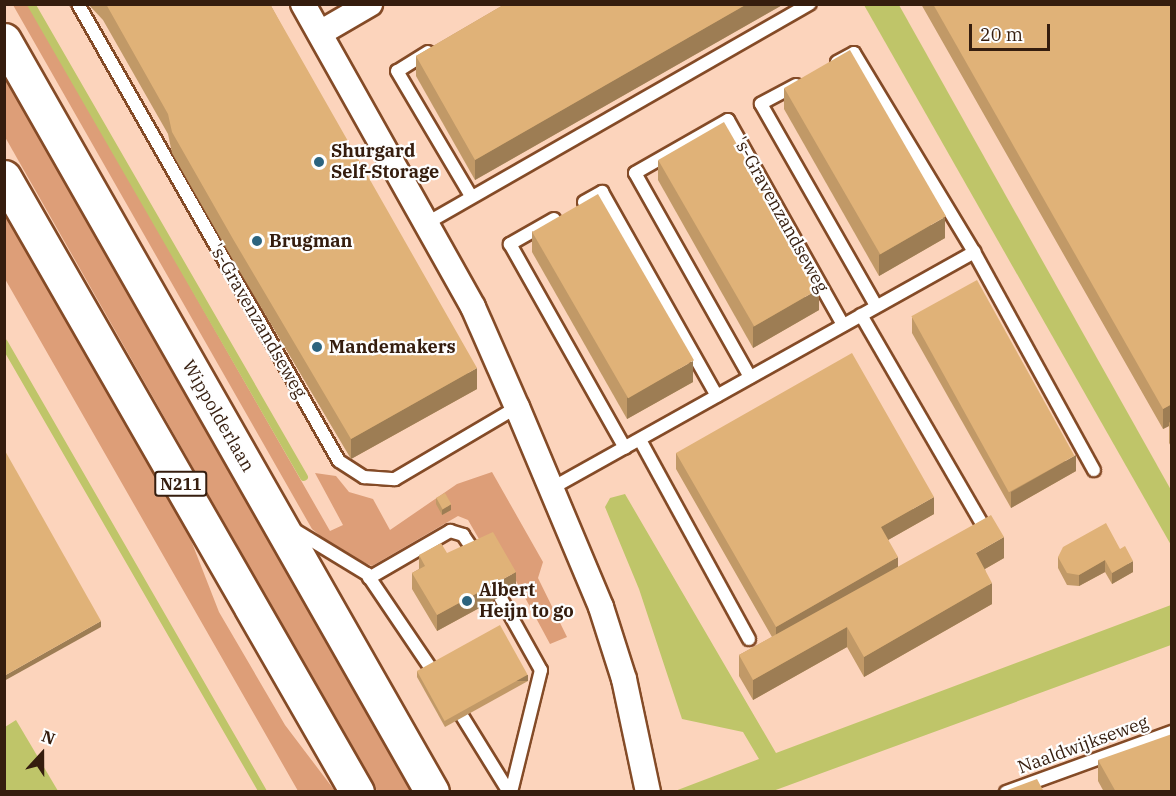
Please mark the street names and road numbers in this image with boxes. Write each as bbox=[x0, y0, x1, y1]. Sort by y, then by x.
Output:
street label: 's-Gravenzandseweg bbox=[729, 133, 833, 297]
street label: 's-Gravenzandseweg bbox=[205, 240, 311, 402]
street label: Wippolderlaan bbox=[177, 356, 259, 476]
road number: N211 bbox=[154, 471, 208, 497]
street label: Naaldwijkseweg bbox=[1015, 711, 1151, 779]

